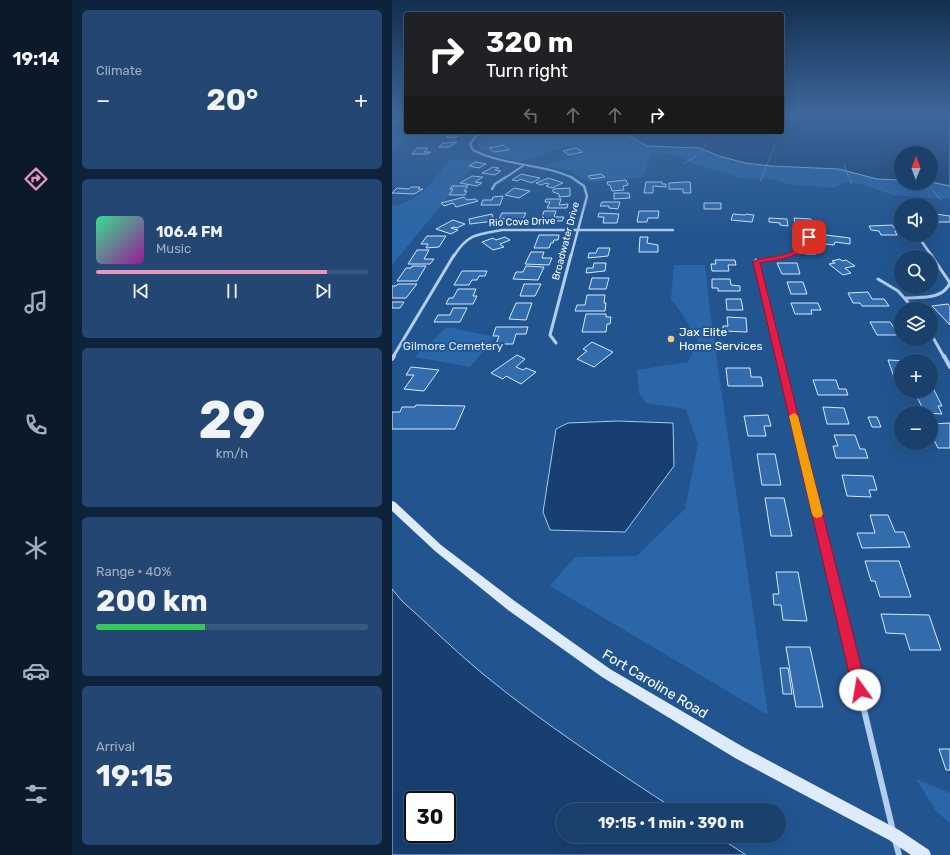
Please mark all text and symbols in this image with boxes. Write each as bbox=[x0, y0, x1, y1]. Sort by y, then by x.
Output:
text: 320 m bbox=[486, 26, 573, 59]
icon: right bbox=[420, 28, 472, 80]
text: 19:14 bbox=[13, 48, 59, 70]
text: Turn right bbox=[486, 60, 568, 82]
text: Climate bbox=[96, 63, 142, 78]
text: 20° bbox=[206, 82, 258, 118]
text: − bbox=[96, 87, 110, 114]
text: + bbox=[354, 87, 368, 114]
icon: left bbox=[520, 104, 542, 126]
icon: ahead bbox=[562, 104, 584, 126]
icon: ahead bbox=[604, 104, 626, 126]
icon: right bbox=[646, 104, 668, 126]
north arrow bbox=[894, 146, 938, 190]
map controls bbox=[894, 146, 938, 450]
icon: directions bbox=[22, 165, 50, 193]
button: sound bbox=[894, 198, 938, 242]
street label: Broadwater Drive bbox=[550, 200, 582, 281]
street label: Rio Cove Drive bbox=[488, 215, 556, 229]
pin bbox=[792, 220, 826, 254]
text: 106.4 FM bbox=[156, 223, 223, 241]
icon: arrive bbox=[798, 226, 820, 248]
text: Music bbox=[156, 241, 191, 256]
button: search bbox=[894, 250, 938, 294]
icon: previous bbox=[130, 280, 152, 302]
icon: pause bbox=[221, 280, 243, 302]
icon: next bbox=[312, 280, 334, 302]
icon: music bbox=[22, 288, 50, 316]
button: layers bbox=[894, 302, 938, 346]
place label: Jax Elite Home Services bbox=[679, 325, 763, 353]
marker: Jax Elite Home Services bbox=[666, 334, 676, 344]
park label: Gilmore Cemetery bbox=[403, 339, 504, 353]
button: + bbox=[894, 354, 938, 398]
text: 29 bbox=[198, 389, 266, 451]
button: − bbox=[894, 406, 938, 450]
icon: phone bbox=[22, 411, 50, 439]
text: km/h bbox=[216, 446, 248, 461]
icon: climate bbox=[22, 534, 50, 562]
text: Range · 40% bbox=[96, 564, 172, 579]
text: 200 km bbox=[96, 583, 208, 619]
street label: Fort Caroline Road bbox=[599, 646, 711, 722]
icon: car bbox=[22, 657, 50, 685]
position arrow bbox=[839, 669, 881, 711]
text: Arrival bbox=[96, 739, 135, 754]
text: 19:15 bbox=[96, 758, 173, 794]
icon: filters bbox=[22, 780, 50, 808]
speed limit sign: 30 bbox=[404, 791, 456, 843]
text: 19:15 · 1 min · 390 m bbox=[598, 814, 744, 832]

